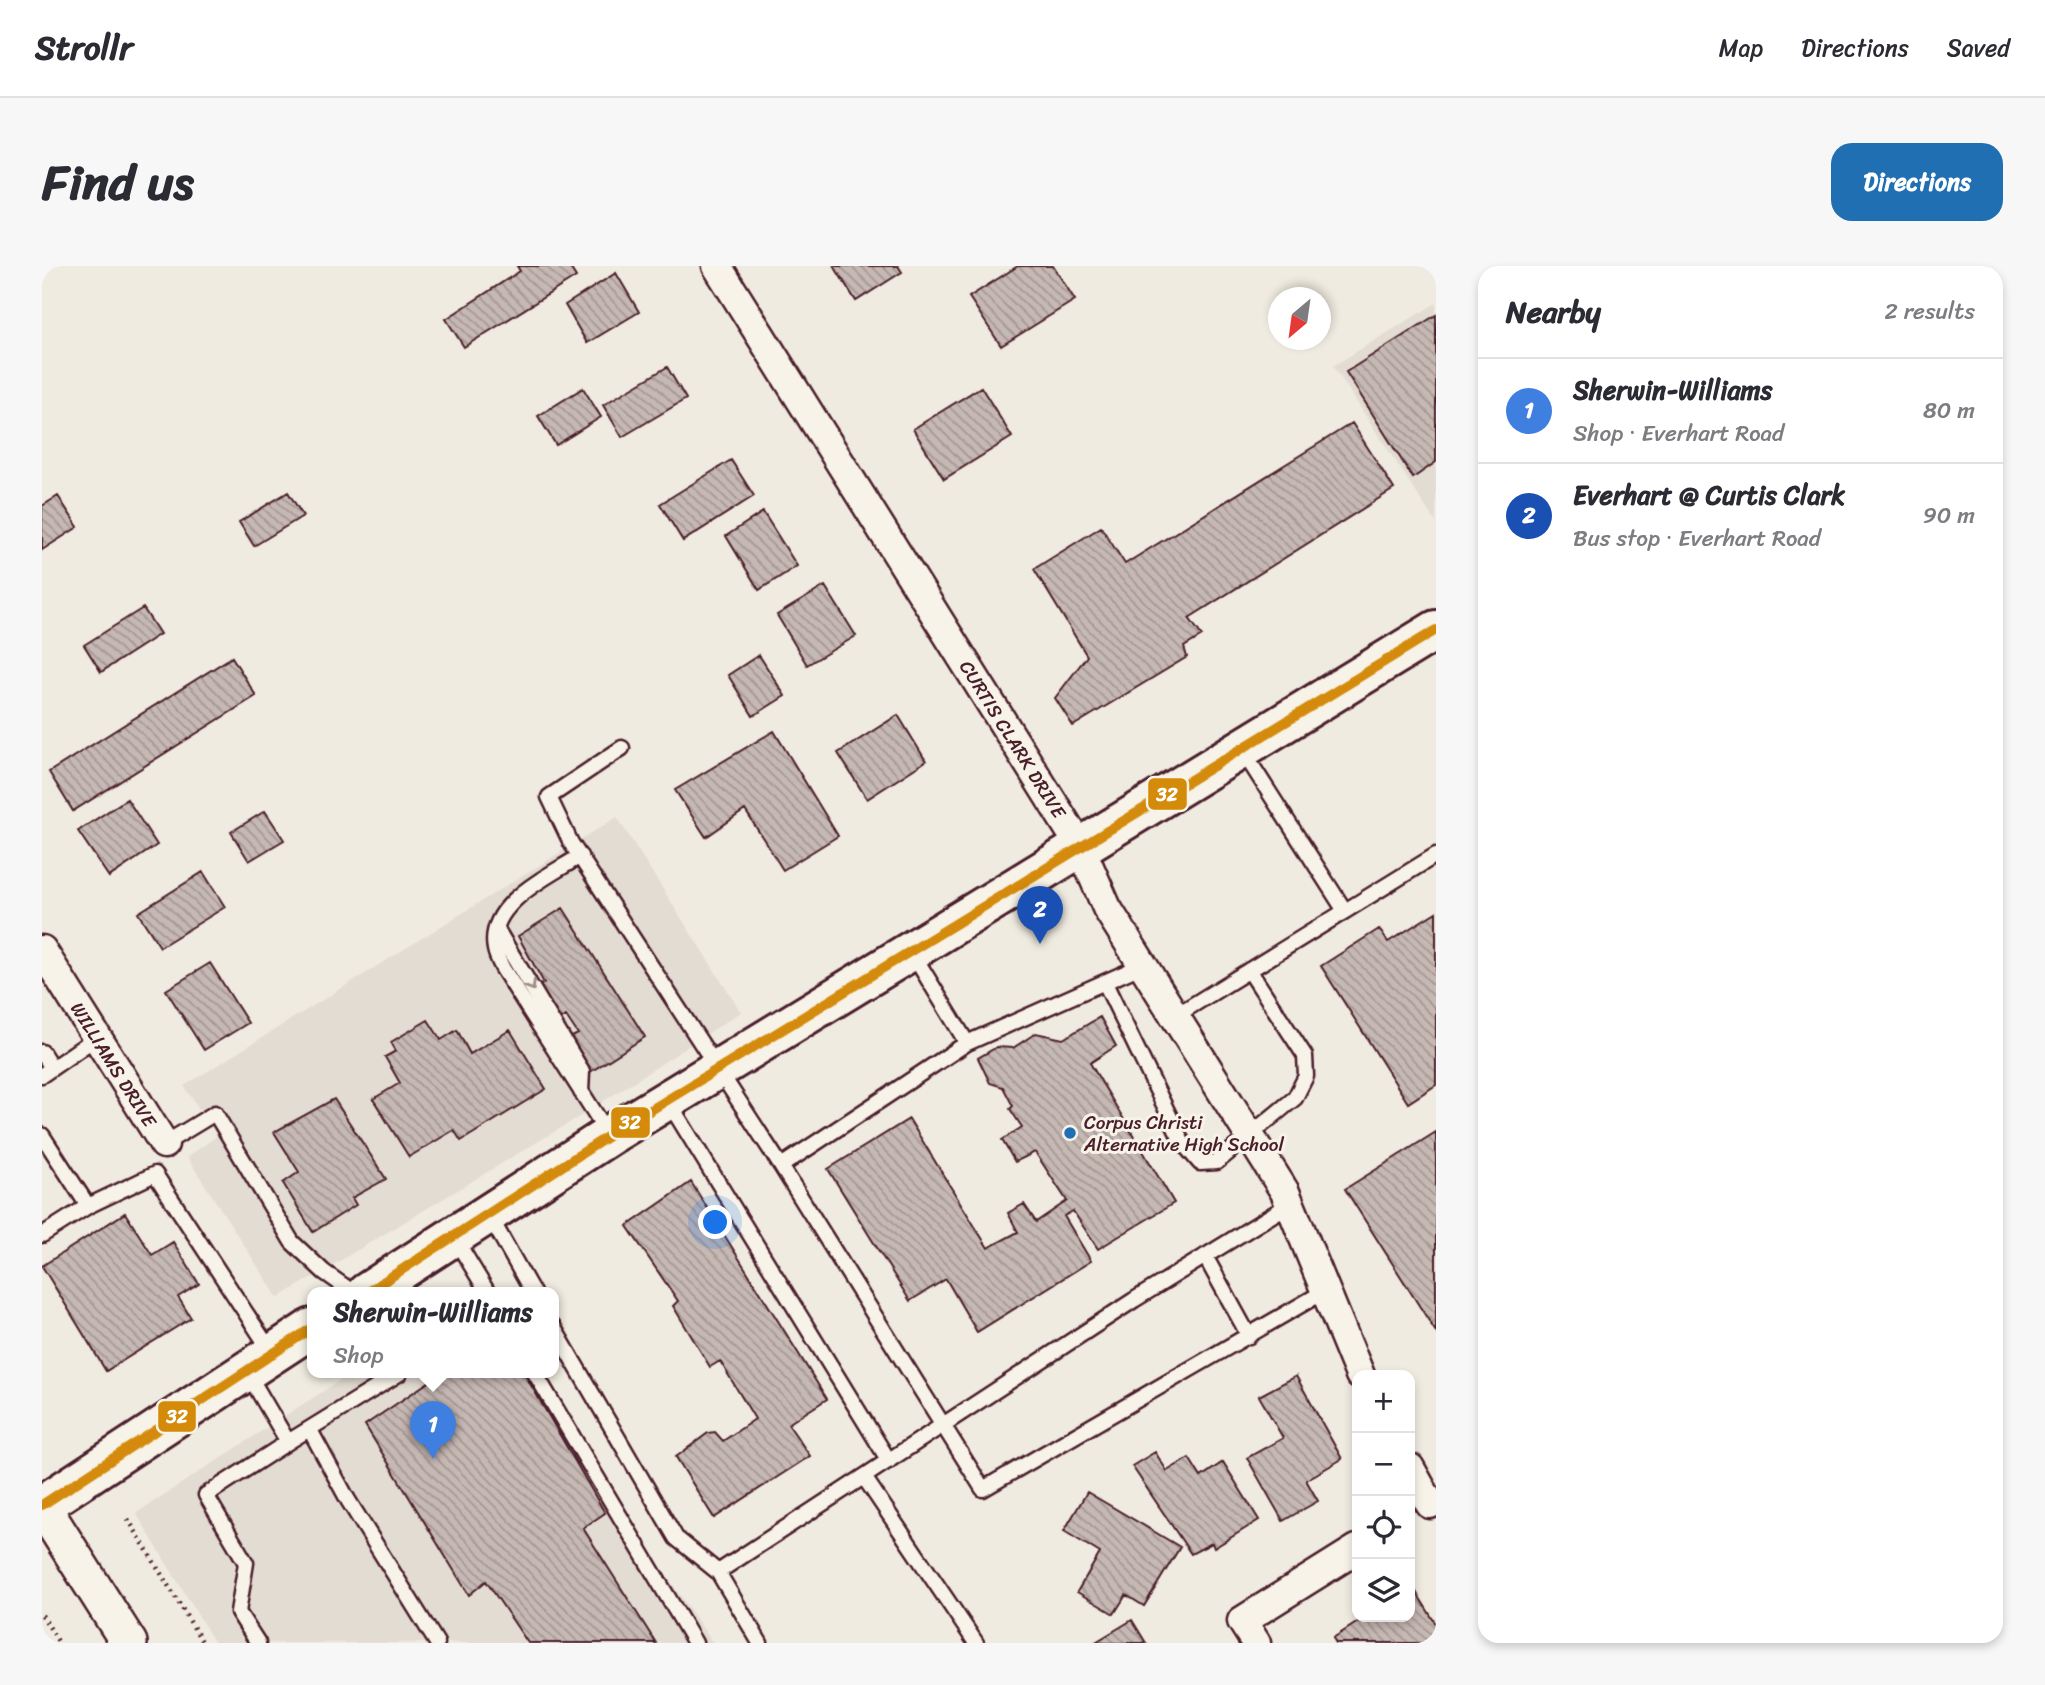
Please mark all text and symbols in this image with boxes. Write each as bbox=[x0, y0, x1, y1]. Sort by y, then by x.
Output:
text: Strollr bbox=[35, 19, 133, 77]
text: Map bbox=[1719, 27, 1763, 69]
text: Directions bbox=[1801, 27, 1909, 69]
text: Saved bbox=[1947, 27, 2010, 69]
text: Find us bbox=[42, 139, 194, 226]
button: Directions bbox=[1831, 143, 2003, 221]
text: Nearby bbox=[1506, 285, 1601, 339]
north arrow bbox=[1268, 287, 1331, 350]
text: 2 results bbox=[1884, 291, 1975, 332]
text: Sherwin-Williams bbox=[1573, 367, 1772, 413]
text: 1 bbox=[1524, 390, 1534, 431]
text: 80 m bbox=[1923, 390, 1975, 431]
text: Shop · Everhart Road bbox=[1573, 413, 1784, 454]
text: Everhart @ Curtis Clark bbox=[1573, 472, 1845, 518]
text: 2 bbox=[1522, 495, 1536, 536]
text: 90 m bbox=[1923, 495, 1975, 536]
text: Bus stop · Everhart Road bbox=[1573, 518, 1821, 559]
street label: CURTIS CLARK DRIVE bbox=[950, 654, 1076, 826]
line badge: 32 bbox=[1147, 777, 1188, 811]
text: 32 bbox=[1155, 778, 1178, 811]
pin: 2 bbox=[1017, 886, 1063, 944]
one-way arrow bbox=[523, 979, 536, 992]
street label: WILLIAMS DRIVE bbox=[62, 995, 166, 1135]
line badge: 32 bbox=[610, 1106, 651, 1139]
text: 32 bbox=[618, 1106, 641, 1139]
place label: Corpus Christi Alternative High School bbox=[1083, 1106, 1284, 1161]
marker: Corpus Christi Alternative High School bbox=[1062, 1125, 1078, 1141]
your location bbox=[698, 1205, 732, 1239]
popup bbox=[307, 1287, 559, 1378]
text: Sherwin-Williams bbox=[333, 1289, 533, 1335]
text: Shop bbox=[333, 1335, 384, 1376]
map controls bbox=[1352, 1370, 1415, 1622]
button: + bbox=[1352, 1370, 1415, 1433]
line badge: 32 bbox=[157, 1400, 197, 1433]
text: 32 bbox=[165, 1400, 188, 1433]
pin: 1 bbox=[410, 1401, 456, 1459]
button: − bbox=[1352, 1433, 1415, 1496]
button: locate bbox=[1352, 1496, 1415, 1559]
button: layers bbox=[1352, 1559, 1415, 1622]

